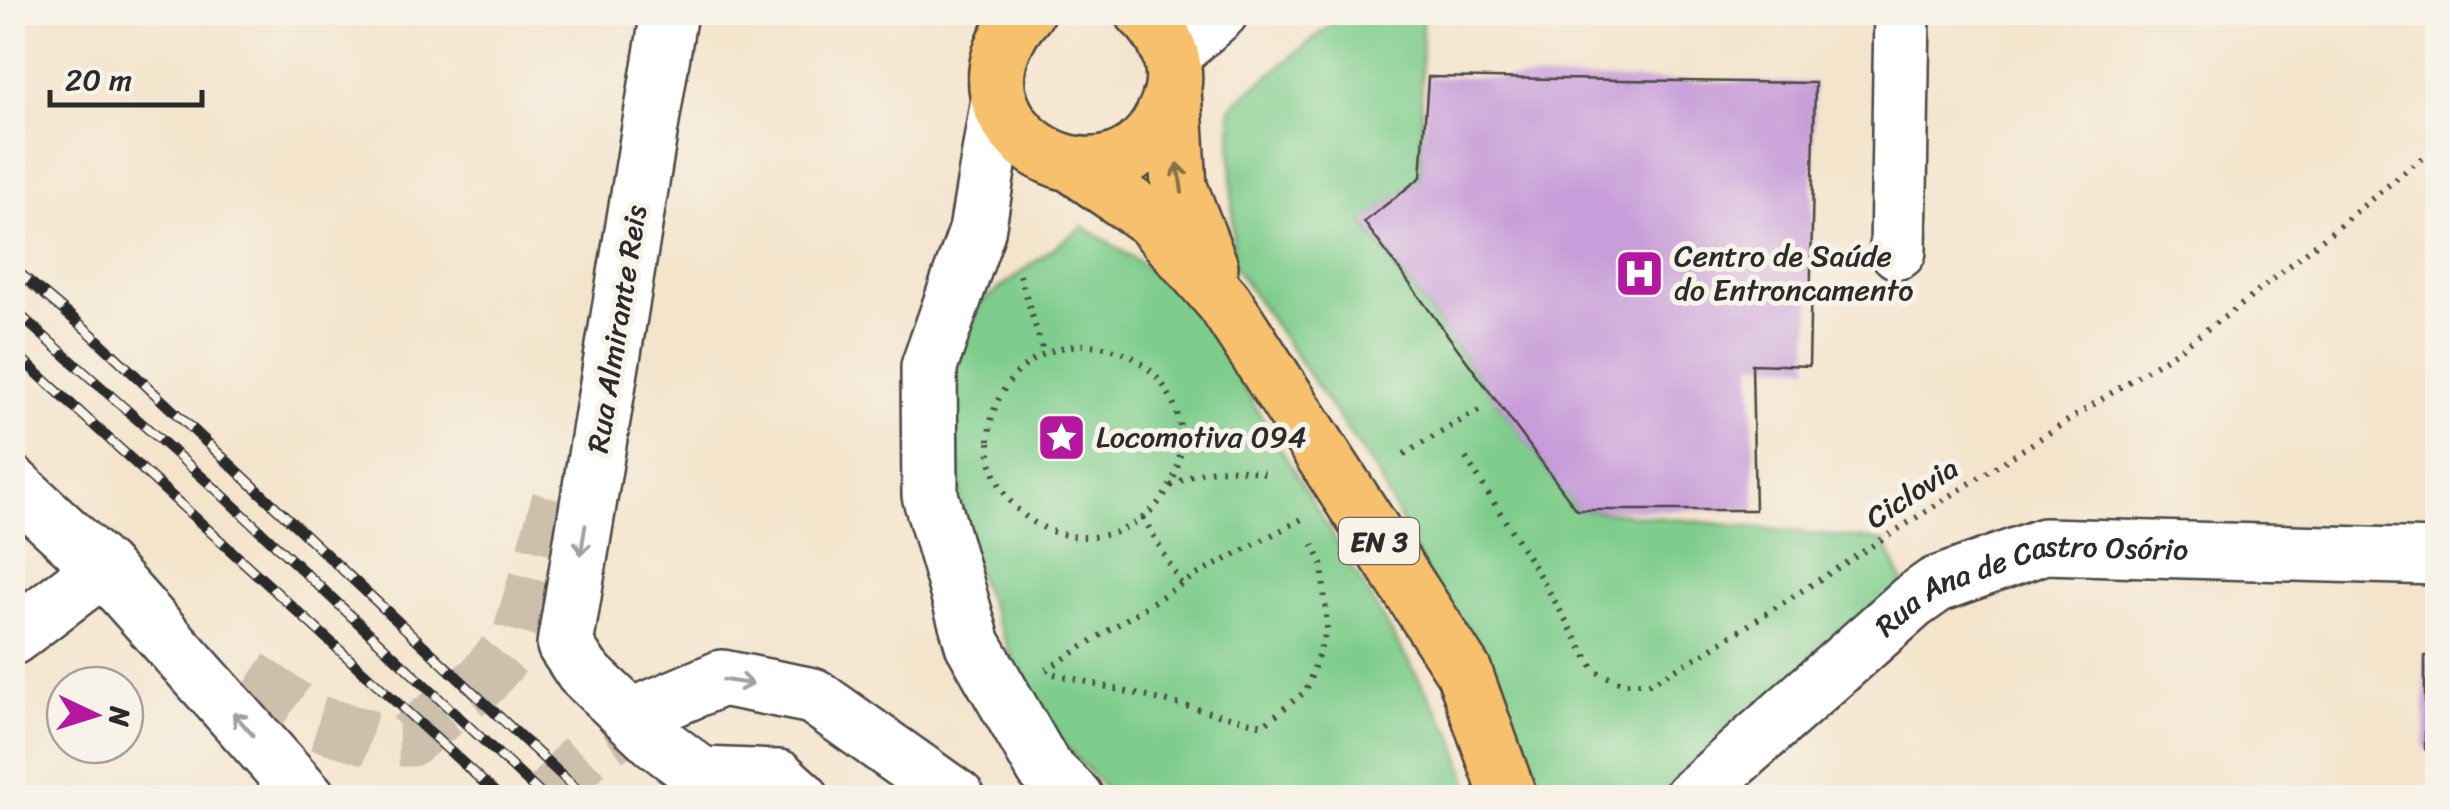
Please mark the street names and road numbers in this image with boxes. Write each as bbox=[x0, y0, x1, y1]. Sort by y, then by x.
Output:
street label: Rua Almirante Reis bbox=[571, 201, 663, 457]
street label: Ciclovia bbox=[1854, 442, 1970, 544]
road number: EN 3 bbox=[1339, 518, 1419, 564]
street label: Rua Ana de Castro Osório bbox=[1862, 519, 2189, 651]

